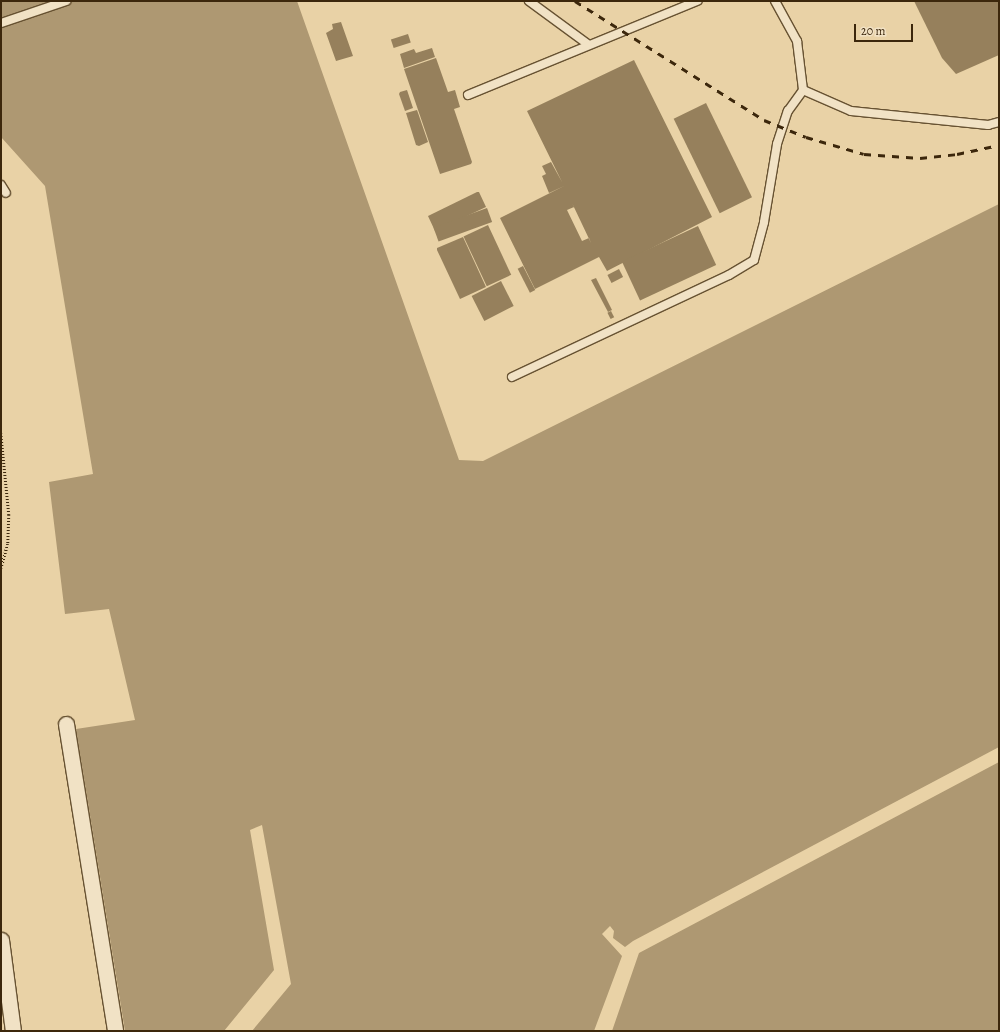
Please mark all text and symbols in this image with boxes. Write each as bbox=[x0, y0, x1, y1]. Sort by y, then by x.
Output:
scale bar bbox=[856, 16, 915, 42]
text: 20 m bbox=[861, 23, 885, 39]

